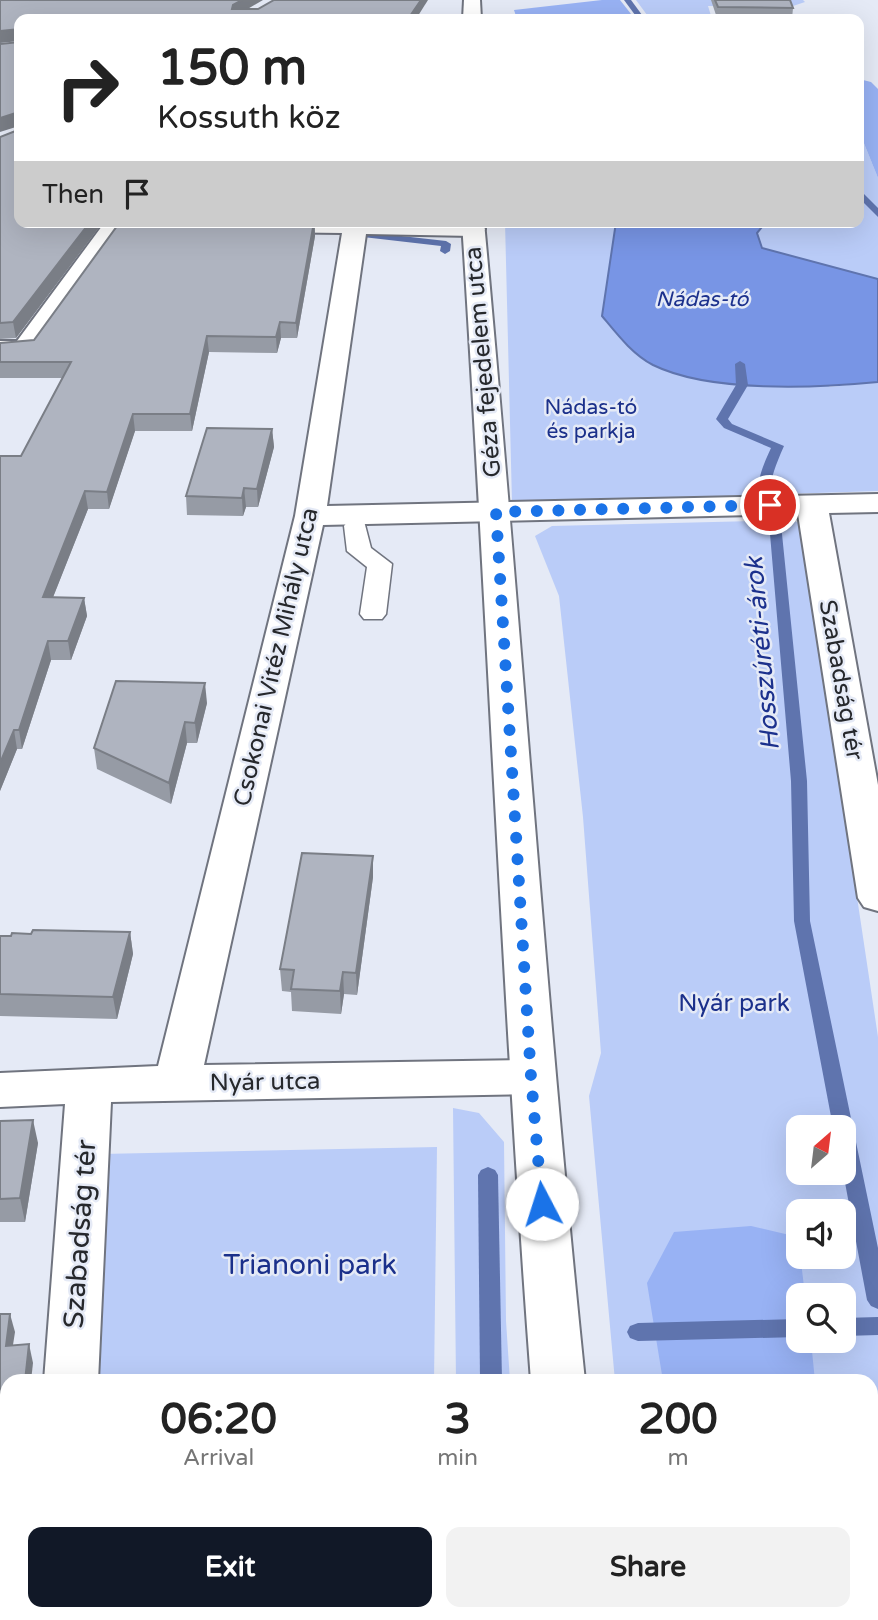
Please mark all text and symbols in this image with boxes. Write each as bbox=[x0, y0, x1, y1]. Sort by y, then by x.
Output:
text: 150 m bbox=[157, 39, 307, 98]
icon: right bbox=[42, 42, 133, 133]
text: Kossuth köz bbox=[157, 99, 341, 137]
icon: arrive bbox=[118, 175, 156, 213]
text: Then bbox=[42, 179, 104, 210]
street label: Géza fejedelem utca bbox=[458, 245, 508, 479]
water label: Nádas-tó bbox=[656, 287, 750, 312]
park label: Nádas-tó és parkja bbox=[545, 395, 637, 444]
pin bbox=[740, 475, 800, 535]
icon: arrive bbox=[751, 486, 789, 524]
street label: Csokonai Vitéz Mihály utca bbox=[228, 505, 324, 809]
water label: Hosszúréti-árok bbox=[738, 554, 786, 752]
street label: Szabadság tér bbox=[813, 598, 869, 763]
park label: Nyár park bbox=[678, 989, 790, 1018]
street label: Nyár utca bbox=[209, 1067, 321, 1097]
north arrow bbox=[786, 1115, 856, 1185]
map controls bbox=[786, 1115, 856, 1353]
street label: Szabadság tér bbox=[56, 1138, 104, 1330]
position arrow bbox=[505, 1167, 579, 1241]
button: sound bbox=[786, 1199, 856, 1269]
park label: Trianoni park bbox=[223, 1248, 397, 1282]
button: search bbox=[786, 1283, 856, 1353]
text: 06:20 bbox=[160, 1394, 277, 1445]
text: 3 bbox=[444, 1394, 471, 1445]
text: 200 bbox=[638, 1394, 718, 1445]
text: Arrival bbox=[183, 1444, 254, 1472]
text: min bbox=[437, 1444, 478, 1472]
text: m bbox=[667, 1444, 689, 1472]
button: Exit bbox=[28, 1527, 432, 1607]
button: Share bbox=[446, 1527, 850, 1607]

